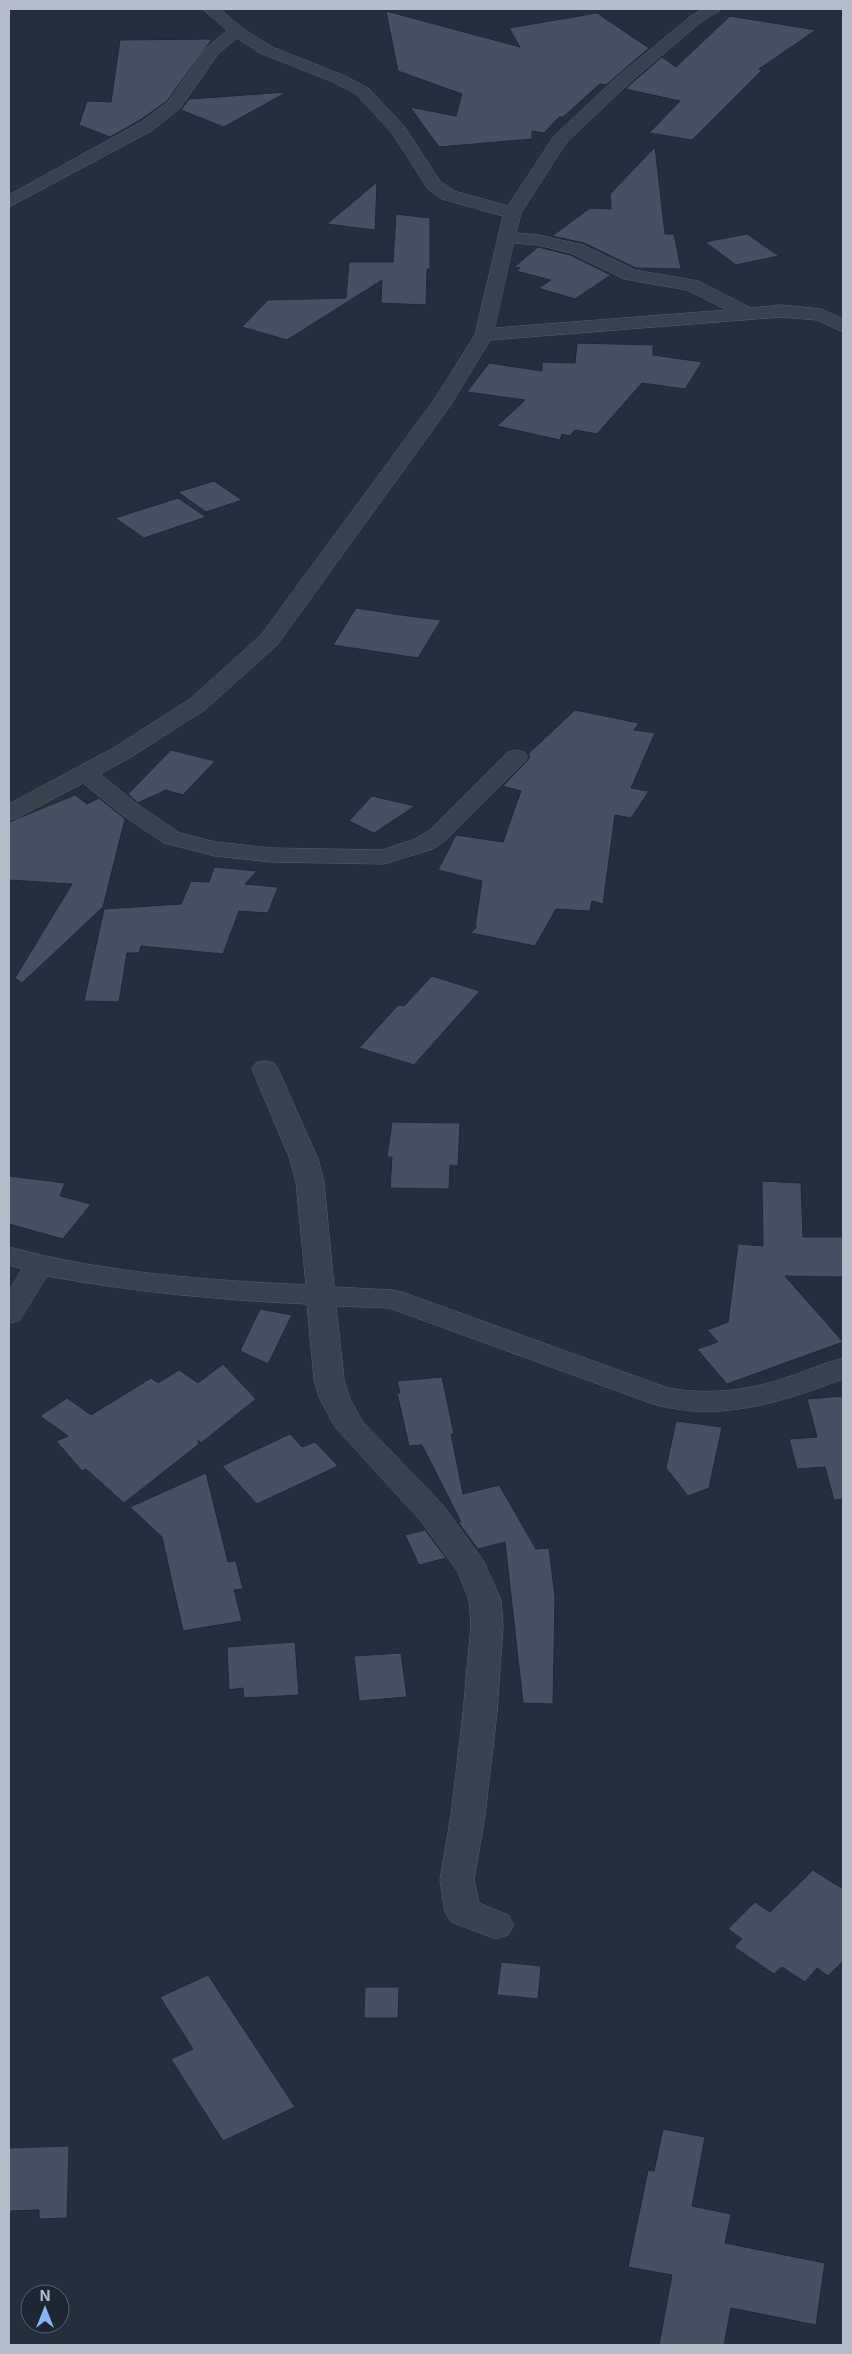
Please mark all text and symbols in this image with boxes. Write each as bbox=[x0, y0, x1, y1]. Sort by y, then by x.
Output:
north arrow bbox=[20, 2284, 70, 2334]
text: N bbox=[40, 2287, 50, 2304]

